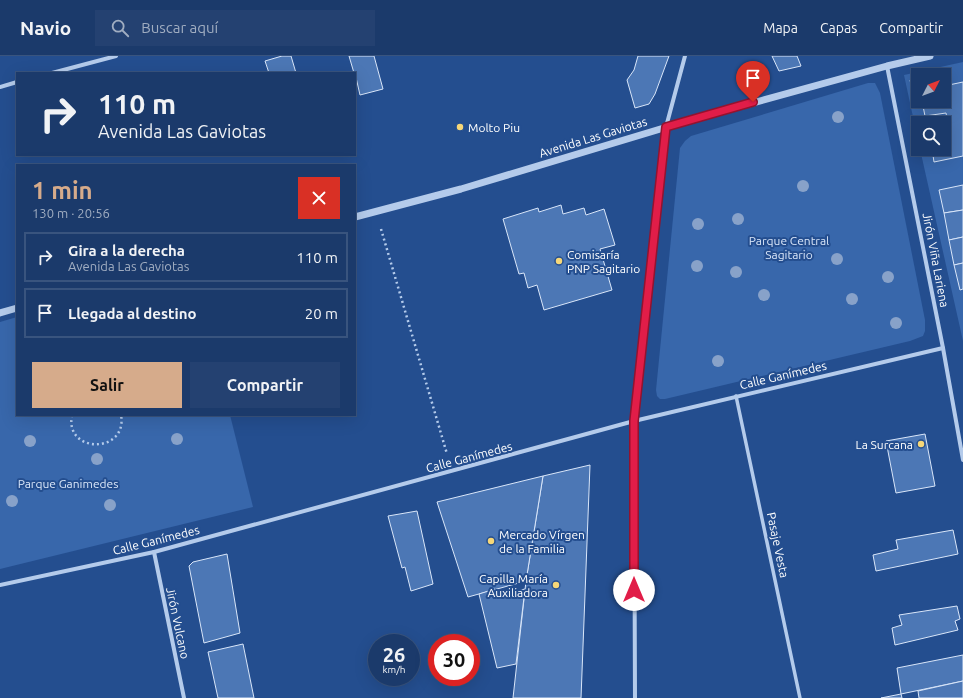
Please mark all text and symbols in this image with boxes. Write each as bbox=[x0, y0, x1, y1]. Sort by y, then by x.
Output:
search box bbox=[95, 10, 375, 46]
text: Navio bbox=[20, 17, 71, 39]
icon: search bbox=[109, 17, 131, 39]
text: Buscar aquí bbox=[141, 19, 218, 36]
text: Mapa bbox=[763, 20, 798, 36]
text: Capas bbox=[820, 20, 857, 36]
text: Compartir bbox=[879, 20, 943, 36]
pin bbox=[736, 61, 770, 102]
icon: arrive bbox=[742, 67, 764, 89]
north arrow bbox=[911, 68, 951, 108]
map controls bbox=[911, 68, 951, 156]
icon: right bbox=[32, 88, 84, 140]
text: 110 m bbox=[98, 88, 176, 119]
street label: Avenida Las Gaviotas bbox=[538, 114, 648, 160]
button: search bbox=[911, 116, 951, 156]
text: Avenida Las Gaviotas bbox=[98, 121, 266, 141]
place label: Molto Piu bbox=[468, 121, 520, 134]
marker: Molto Piu bbox=[455, 122, 465, 132]
text: 1 min bbox=[32, 177, 93, 204]
button: close bbox=[298, 177, 340, 219]
text: 130 m · 20:56 bbox=[32, 206, 110, 220]
street label: Jirón Viña Lariena bbox=[920, 212, 952, 308]
park label: Parque Central Sagitario bbox=[749, 234, 829, 261]
text: Gira a la derecha bbox=[68, 242, 185, 259]
icon: right bbox=[34, 246, 56, 268]
place label: Comisaría PNP Sagitario bbox=[567, 248, 640, 275]
text: 110 m bbox=[296, 249, 338, 266]
marker: Comisaría PNP Sagitario bbox=[554, 256, 564, 266]
text: Avenida Las Gaviotas bbox=[68, 259, 189, 273]
icon: arrive bbox=[34, 302, 56, 324]
text: Llegada al destino bbox=[68, 305, 197, 322]
text: 20 m bbox=[305, 305, 338, 322]
street label: Calle Ganímedes bbox=[738, 359, 828, 391]
button: Salir bbox=[32, 362, 182, 408]
button: Compartir bbox=[190, 362, 340, 408]
place label: La Surcana bbox=[856, 438, 913, 451]
street label: Calle Ganímedes bbox=[424, 439, 514, 475]
marker: La Surcana bbox=[916, 439, 926, 449]
park label: Parque Ganimedes bbox=[18, 477, 118, 490]
street label: Pasaje Vesta bbox=[765, 511, 791, 579]
street label: Calle Ganímedes bbox=[111, 523, 201, 557]
place label: Mercado Vírgen de la Familia bbox=[499, 528, 585, 555]
marker: Mercado Vírgen de la Familia bbox=[486, 536, 496, 546]
position arrow bbox=[613, 569, 655, 611]
place label: Capilla María Auxiliadora bbox=[479, 572, 548, 599]
marker: Capilla María Auxiliadora bbox=[551, 580, 561, 590]
street label: Jirón Vulcano bbox=[164, 586, 192, 660]
speed limit sign: 30 bbox=[428, 634, 480, 686]
text: 26 bbox=[383, 643, 405, 666]
text: km/h bbox=[382, 664, 406, 675]

